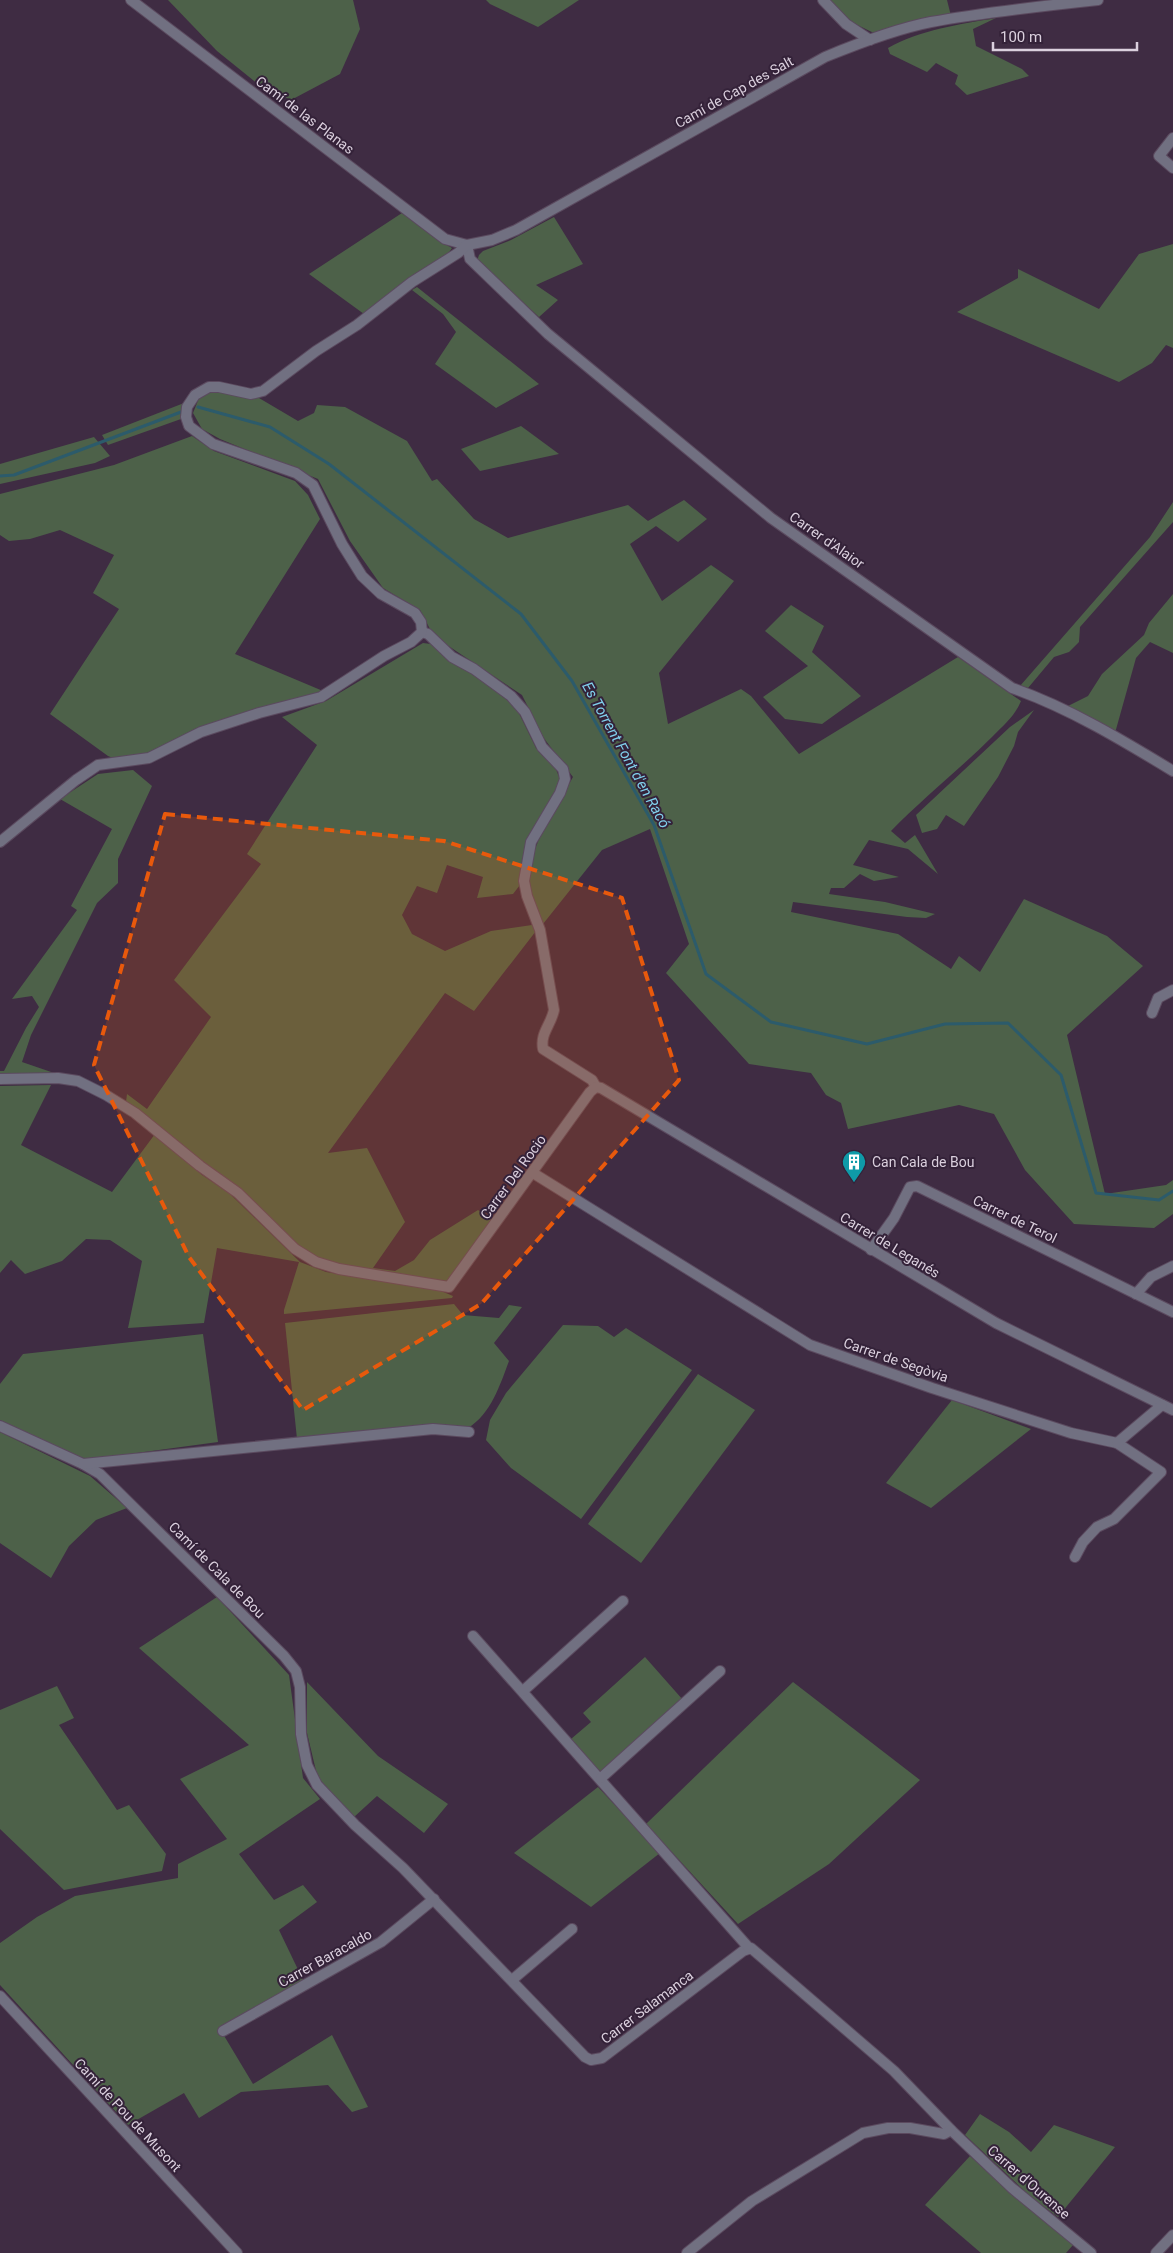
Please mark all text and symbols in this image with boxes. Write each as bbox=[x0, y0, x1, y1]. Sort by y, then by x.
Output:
scale bar bbox=[993, 20, 1137, 52]
text: 100 m bbox=[1000, 28, 1042, 46]
street label: Camí de Cap des Salt bbox=[672, 53, 796, 131]
street label: Camí de las Planas bbox=[253, 73, 357, 157]
street label: Carrer d'Alaior bbox=[787, 508, 868, 572]
water label: Es Torrent Font d'en Racó bbox=[578, 679, 674, 831]
street label: Carrer Del Rocio bbox=[477, 1132, 549, 1222]
building icon: Can Cala de Bou bbox=[841, 1149, 867, 1183]
place label: Can Cala de Bou bbox=[872, 1154, 974, 1170]
street label: Carrer de Terol bbox=[970, 1192, 1060, 1246]
street label: Carrer de Leganés bbox=[837, 1209, 943, 1281]
street label: Carrer de Segòvia bbox=[841, 1335, 951, 1385]
street label: Camí de Cala de Bou bbox=[166, 1519, 268, 1621]
street label: Carrer Baracaldo bbox=[275, 1926, 375, 1990]
street label: Carrer Salamanca bbox=[598, 1967, 696, 2047]
street label: Camí de Pou de Musont bbox=[71, 2055, 185, 2175]
street label: Carrer d'Ourense bbox=[985, 2142, 1073, 2222]

